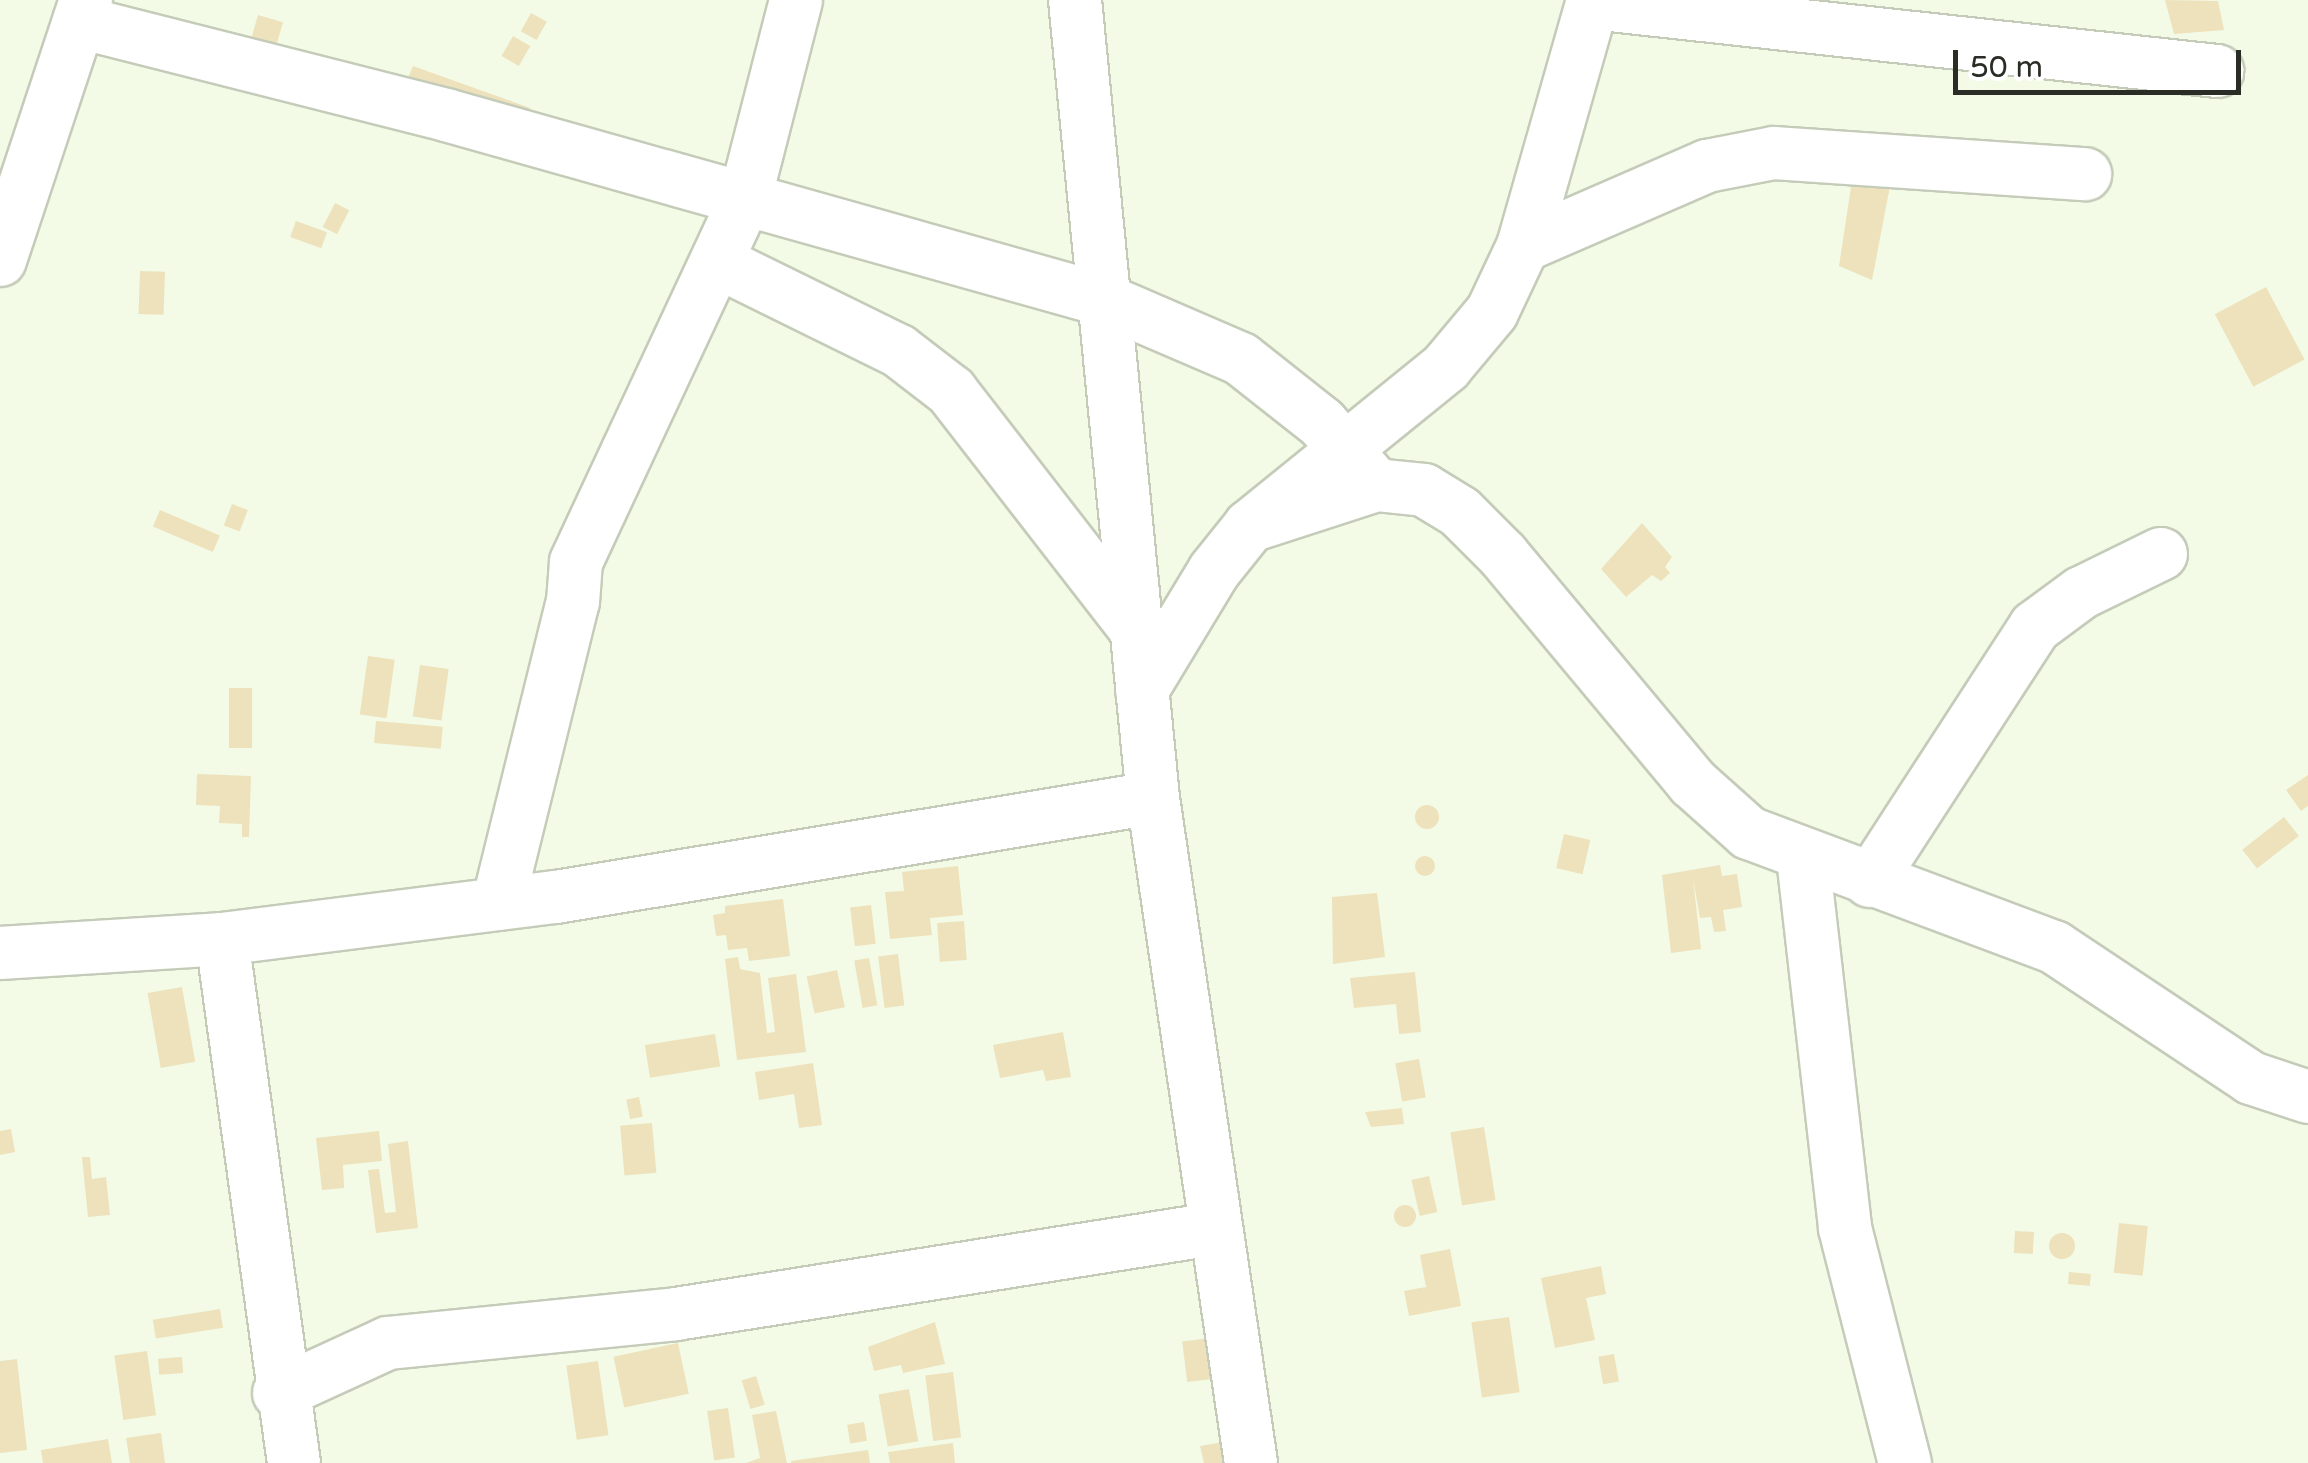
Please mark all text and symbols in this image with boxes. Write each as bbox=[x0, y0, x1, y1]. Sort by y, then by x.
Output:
scale bar bbox=[1958, 30, 2246, 92]
text: 50 m bbox=[1970, 49, 2043, 86]

